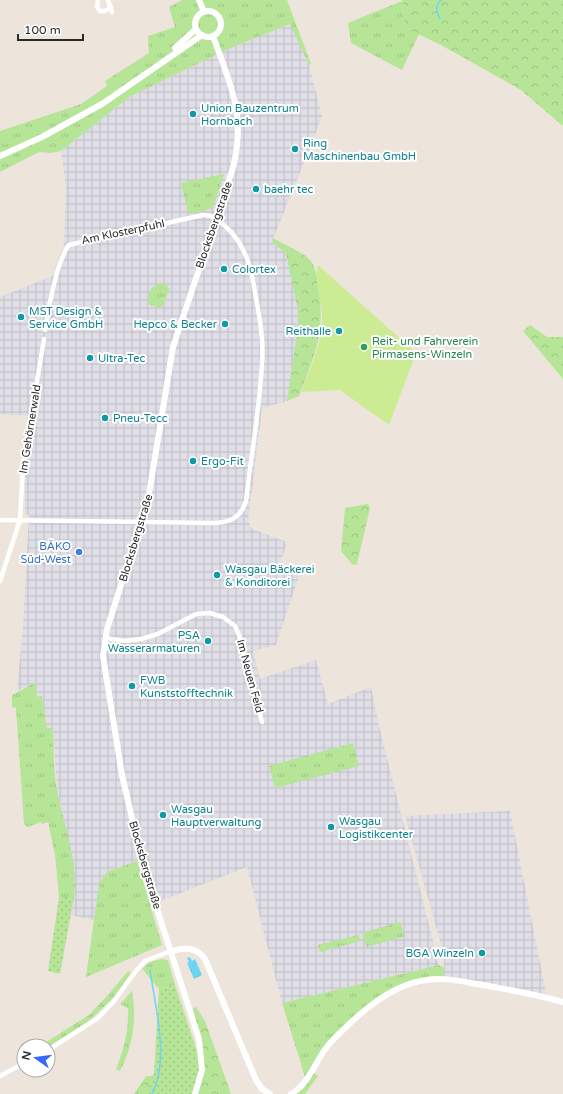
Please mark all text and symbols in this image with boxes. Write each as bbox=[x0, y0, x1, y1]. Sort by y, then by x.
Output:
scale bar bbox=[18, 16, 83, 42]
text: 100 m bbox=[24, 23, 61, 37]
place label: Union Bauzentrum Hornbach bbox=[201, 102, 299, 128]
marker: Union Bauzentrum Hornbach bbox=[188, 109, 198, 119]
place label: Ring Maschinenbau GmbH bbox=[303, 137, 416, 163]
marker: Ring Maschinenbau GmbH bbox=[290, 144, 300, 154]
street label: Blocksbergstraße bbox=[193, 180, 235, 270]
place label: baehr tec bbox=[264, 183, 313, 196]
marker: baehr tec bbox=[251, 184, 261, 194]
street label: Am Klosterpfuhl bbox=[80, 217, 166, 247]
place label: Colortex bbox=[232, 263, 276, 276]
marker: Colortex bbox=[219, 264, 229, 274]
place label: MST Design & Service GmbH bbox=[29, 305, 103, 331]
marker: MST Design & Service GmbH bbox=[16, 312, 26, 322]
place label: Hepco & Becker bbox=[133, 318, 218, 331]
marker: Hepco & Becker bbox=[220, 319, 230, 329]
place label: Reithalle bbox=[285, 325, 331, 338]
marker: Reithalle bbox=[334, 326, 344, 336]
place label: Reit- und Fahrverein Pirmasens-Winzeln bbox=[372, 335, 478, 361]
marker: Reit- und Fahrverein Pirmasens-Winzeln bbox=[359, 342, 369, 352]
place label: Ultra-Tec bbox=[98, 352, 146, 365]
marker: Ultra-Tec bbox=[85, 353, 95, 363]
street label: Im Gehörnerwald bbox=[17, 384, 43, 474]
place label: Pneu-Tecc bbox=[113, 412, 168, 425]
marker: Pneu-Tecc bbox=[100, 413, 110, 423]
place label: Ergo-Fit bbox=[201, 455, 244, 468]
marker: Ergo-Fit bbox=[188, 456, 198, 466]
street label: Blocksbergstraße bbox=[116, 493, 156, 583]
place label: BÄKO Süd-West bbox=[21, 540, 71, 566]
marker: BÄKO Süd-West bbox=[74, 547, 84, 557]
place label: Wasgau Bäckerei & Konditorei bbox=[225, 563, 315, 589]
marker: Wasgau Bäckerei & Konditorei bbox=[212, 570, 222, 580]
place label: PSA Wasserarmaturen bbox=[108, 629, 200, 655]
marker: PSA Wasserarmaturen bbox=[203, 636, 213, 646]
street label: Im Neuen Feld bbox=[234, 638, 266, 714]
place label: FWB Kunststofftechnik bbox=[140, 674, 233, 700]
marker: FWB Kunststofftechnik bbox=[127, 681, 137, 691]
place label: Wasgau Hauptverwaltung bbox=[171, 803, 262, 829]
marker: Wasgau Hauptverwaltung bbox=[158, 810, 168, 820]
place label: Wasgau Logistikcenter bbox=[339, 815, 414, 841]
street label: Blocksbergstraße bbox=[126, 819, 164, 911]
marker: Wasgau Logistikcenter bbox=[326, 822, 336, 832]
place label: BGA Winzeln bbox=[405, 947, 474, 960]
marker: BGA Winzeln bbox=[477, 948, 487, 958]
north arrow bbox=[16, 1038, 56, 1078]
text: N bbox=[19, 1050, 34, 1062]

